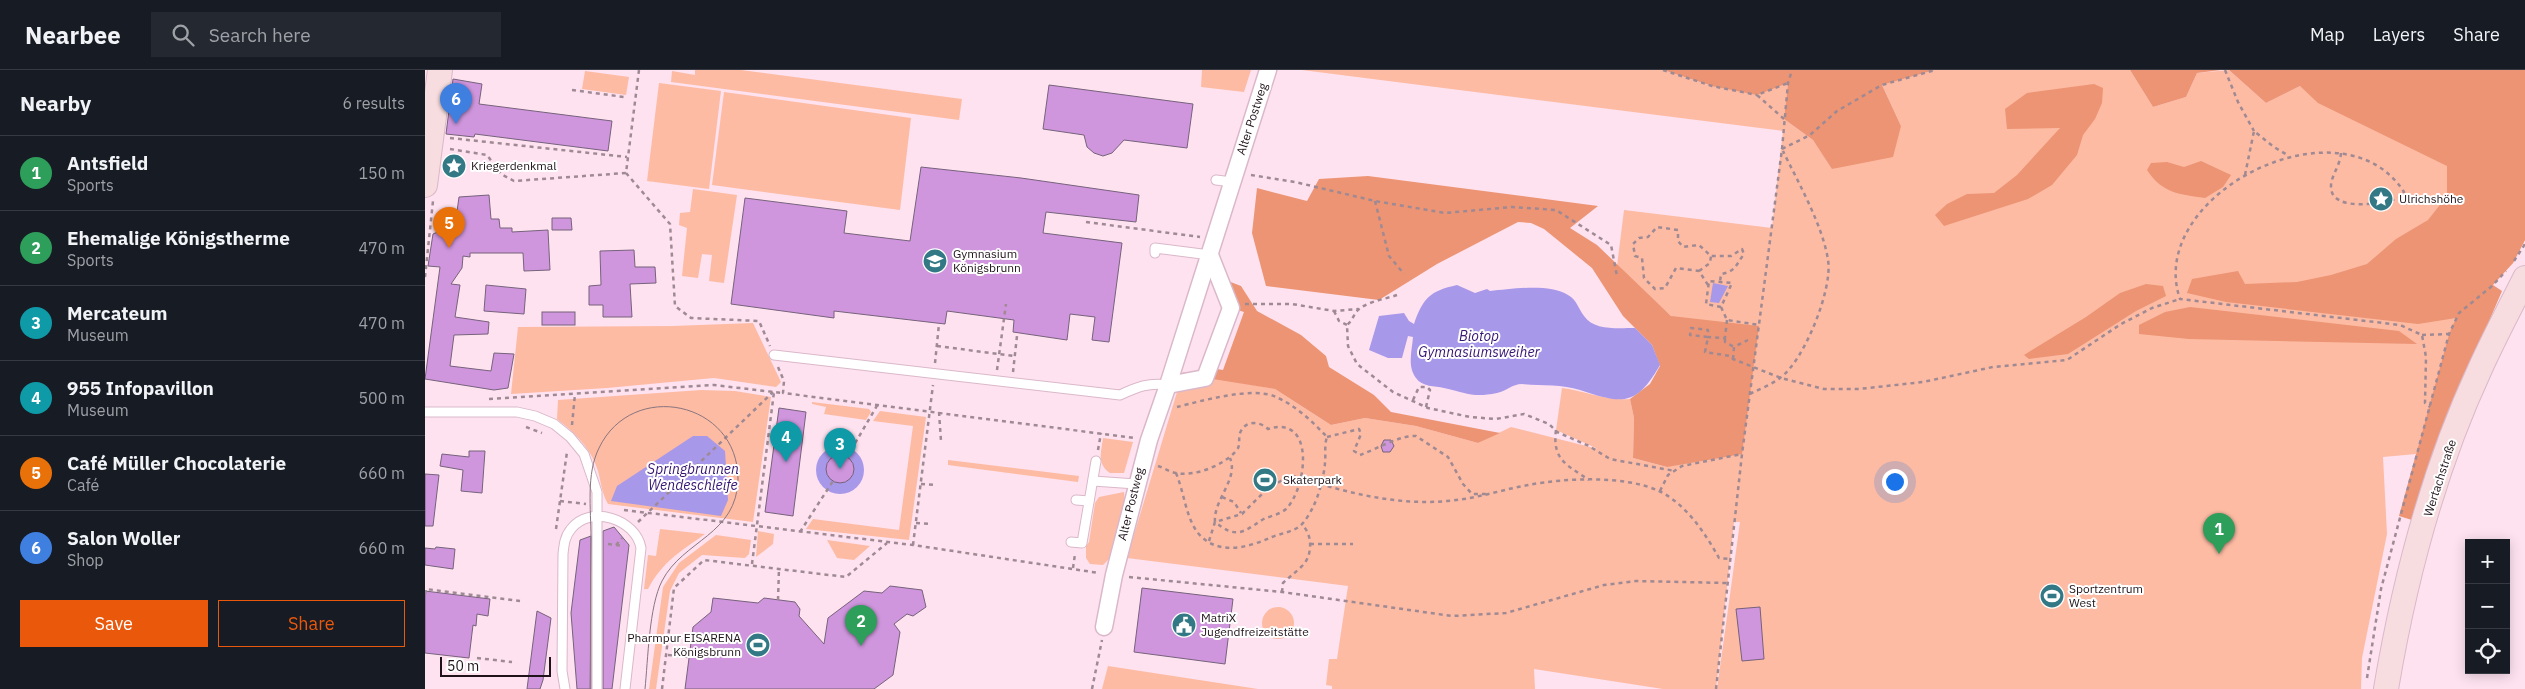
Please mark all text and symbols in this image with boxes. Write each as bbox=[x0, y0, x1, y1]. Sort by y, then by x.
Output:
search box bbox=[151, 12, 501, 57]
text: Nearbee bbox=[25, 19, 121, 51]
icon: search bbox=[169, 21, 197, 49]
text: Search here bbox=[209, 23, 311, 47]
text: Map bbox=[2310, 23, 2345, 46]
text: Layers bbox=[2373, 23, 2425, 46]
text: Share bbox=[2453, 23, 2500, 46]
street label: Alter Postweg bbox=[1233, 80, 1270, 157]
pin: 6 bbox=[440, 83, 472, 124]
text: Nearby bbox=[20, 89, 91, 117]
text: 6 results bbox=[342, 93, 405, 113]
text: Antsfield bbox=[67, 151, 148, 175]
place icon: Kriegerdenkmal bbox=[441, 153, 467, 179]
place label: Kriegerdenkmal bbox=[471, 158, 557, 173]
text: 1 bbox=[31, 163, 41, 183]
text: 150 m bbox=[358, 163, 405, 183]
text: Sports bbox=[67, 175, 114, 195]
place icon: Ulrichshöhe bbox=[2368, 186, 2394, 212]
place label: Ulrichshöhe bbox=[2399, 191, 2464, 206]
pin: 5 bbox=[433, 207, 465, 248]
text: Ehemalige Königstherme bbox=[67, 226, 290, 250]
text: 2 bbox=[31, 238, 41, 258]
text: 470 m bbox=[358, 238, 405, 258]
place label: Gymnasium Königsbrunn bbox=[953, 246, 1021, 275]
school or university icon: Gymnasium Königsbrunn bbox=[922, 248, 948, 274]
text: Sports bbox=[67, 250, 114, 270]
text: Mercateum bbox=[67, 301, 168, 325]
text: 3 bbox=[31, 313, 41, 333]
text: 470 m bbox=[358, 313, 405, 333]
text: Museum bbox=[67, 325, 129, 345]
water label: Biotop Gymnasiumsweiher bbox=[1418, 327, 1541, 361]
text: 955 Infopavillon bbox=[67, 376, 214, 400]
text: 4 bbox=[31, 388, 41, 408]
text: 500 m bbox=[358, 388, 405, 408]
text: Museum bbox=[67, 400, 129, 420]
pin: 4 bbox=[770, 421, 802, 462]
pin: 3 bbox=[824, 428, 856, 469]
street label: Wertachstraße bbox=[2420, 437, 2459, 518]
text: Café Müller Chocolaterie bbox=[67, 451, 286, 475]
water label: Springbrunnen Wendeschleife bbox=[647, 460, 739, 494]
text: 5 bbox=[31, 463, 41, 483]
text: 660 m bbox=[358, 463, 405, 483]
street label: Alter Postweg bbox=[1114, 465, 1147, 542]
sports icon: Skaterpark bbox=[1252, 467, 1278, 493]
your location bbox=[1882, 469, 1908, 495]
place label: Skaterpark bbox=[1283, 472, 1343, 487]
text: Café bbox=[67, 475, 99, 495]
pin: 1 bbox=[2203, 513, 2235, 554]
text: Salon Woller bbox=[67, 526, 180, 550]
text: 6 bbox=[31, 538, 41, 558]
text: 660 m bbox=[358, 538, 405, 558]
map controls bbox=[2465, 539, 2510, 674]
button: + bbox=[2465, 539, 2510, 584]
text: Shop bbox=[67, 550, 104, 570]
place label: Sportzentrum West bbox=[2069, 581, 2143, 610]
sports icon: Sportzentrum West bbox=[2039, 583, 2065, 609]
button: − bbox=[2465, 584, 2510, 629]
button: Save bbox=[20, 600, 208, 647]
button: Share bbox=[218, 600, 405, 647]
pin: 2 bbox=[845, 605, 877, 646]
place label: MatriX Jugendfreizeitstätte bbox=[1201, 610, 1309, 639]
public building icon: MatriX Jugendfreizeitstätte bbox=[1171, 612, 1197, 638]
button: locate bbox=[2465, 629, 2510, 674]
place label: Pharmpur EISARENA Königsbrunn bbox=[627, 630, 741, 659]
sports icon: Pharmpur EISARENA Königsbrunn bbox=[745, 632, 771, 658]
scale bar bbox=[440, 654, 551, 677]
text: 50 m bbox=[447, 657, 479, 675]

